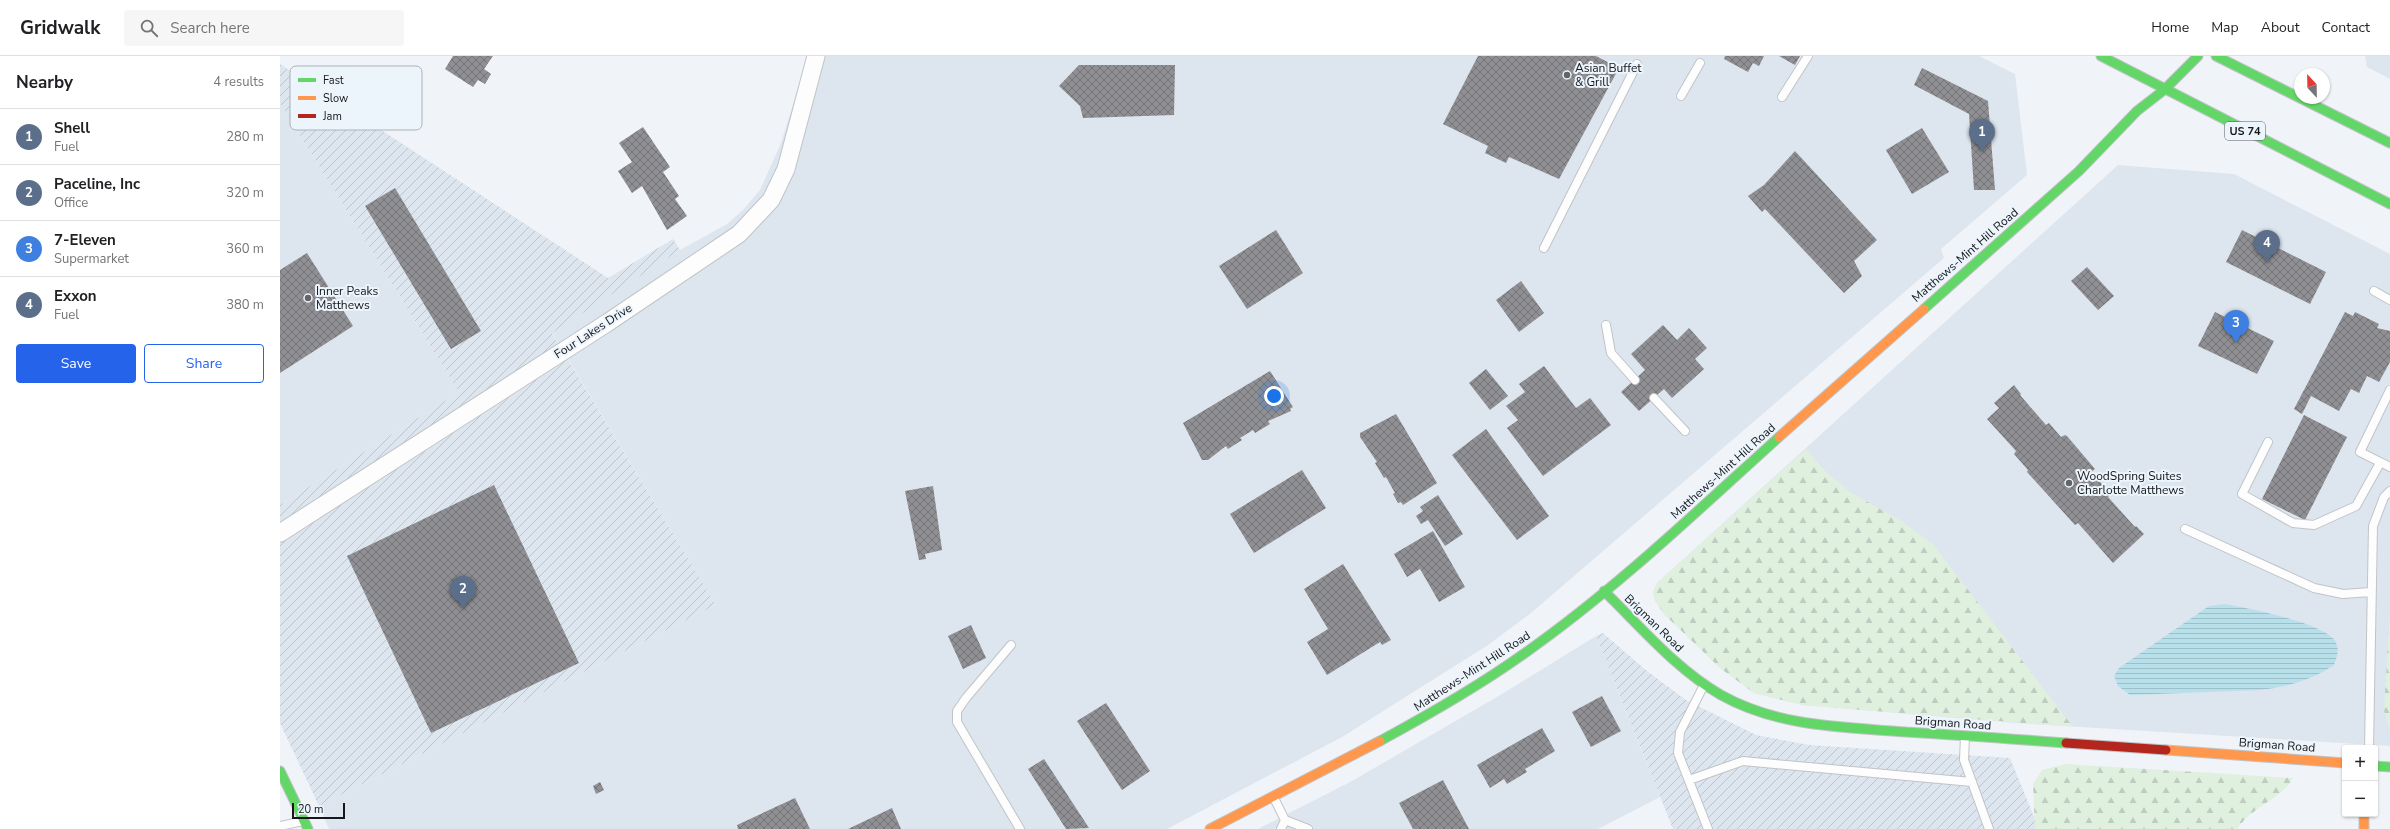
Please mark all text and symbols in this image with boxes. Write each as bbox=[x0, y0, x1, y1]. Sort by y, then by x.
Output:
search box bbox=[124, 10, 404, 46]
text: Gridwalk bbox=[20, 15, 100, 41]
icon: search bbox=[138, 17, 160, 39]
text: Search here bbox=[170, 18, 250, 38]
text: Home bbox=[2151, 18, 2189, 37]
text: Map bbox=[2211, 18, 2239, 37]
text: About bbox=[2261, 18, 2300, 37]
text: Contact bbox=[2322, 18, 2370, 37]
place label: Asian Buffet & Grill bbox=[1575, 60, 1642, 90]
legend bbox=[290, 66, 422, 130]
north arrow bbox=[2294, 68, 2330, 104]
marker: Asian Buffet & Grill bbox=[1562, 70, 1572, 80]
text: Nearby bbox=[16, 71, 73, 94]
text: 4 results bbox=[213, 73, 264, 91]
text: Fast bbox=[323, 73, 344, 88]
text: Slow bbox=[323, 91, 348, 106]
text: Jam bbox=[322, 109, 342, 124]
text: Shell bbox=[54, 118, 90, 138]
pin: 1 bbox=[1969, 119, 1995, 152]
road number: US 74 bbox=[2225, 122, 2265, 140]
text: 1 bbox=[25, 128, 33, 146]
text: 280 m bbox=[226, 128, 264, 146]
text: Fuel bbox=[54, 138, 79, 156]
text: Paceline, Inc bbox=[54, 174, 140, 194]
text: 2 bbox=[25, 184, 33, 202]
text: 320 m bbox=[226, 184, 264, 202]
text: Office bbox=[54, 194, 88, 212]
street label: Matthews-Mint Hill Road bbox=[1908, 204, 2022, 306]
text: 7-Eleven bbox=[54, 230, 116, 250]
pin: 4 bbox=[2254, 230, 2280, 263]
text: 3 bbox=[25, 240, 33, 258]
text: 360 m bbox=[226, 240, 264, 258]
text: Supermarket bbox=[54, 250, 129, 268]
place label: Inner Peaks Matthews bbox=[316, 283, 378, 313]
text: Exxon bbox=[54, 286, 97, 306]
marker: Inner Peaks Matthews bbox=[303, 293, 313, 303]
text: 4 bbox=[25, 296, 33, 314]
text: 380 m bbox=[226, 296, 264, 314]
street label: Four Lakes Drive bbox=[551, 300, 635, 362]
text: Fuel bbox=[54, 306, 79, 324]
pin: 3 bbox=[2223, 310, 2249, 343]
button: Save bbox=[16, 344, 136, 383]
button: Share bbox=[144, 344, 264, 383]
your location bbox=[1264, 386, 1284, 406]
street label: Matthews-Mint Hill Road bbox=[1667, 420, 1779, 522]
place label: WoodSpring Suites Charlotte Matthews bbox=[2077, 468, 2184, 498]
marker: WoodSpring Suites Charlotte Matthews bbox=[2064, 478, 2074, 488]
pin: 2 bbox=[450, 576, 476, 609]
street label: Brigman Road bbox=[1621, 591, 1687, 655]
street label: Matthews-Mint Hill Road bbox=[1411, 627, 1533, 715]
street label: Brigman Road bbox=[1914, 712, 1992, 734]
street label: Brigman Road bbox=[2238, 734, 2316, 756]
map controls bbox=[2342, 745, 2378, 817]
button: + bbox=[2342, 745, 2378, 781]
button: − bbox=[2342, 781, 2378, 817]
scale bar bbox=[292, 801, 345, 820]
text: 20 m bbox=[298, 802, 323, 817]

